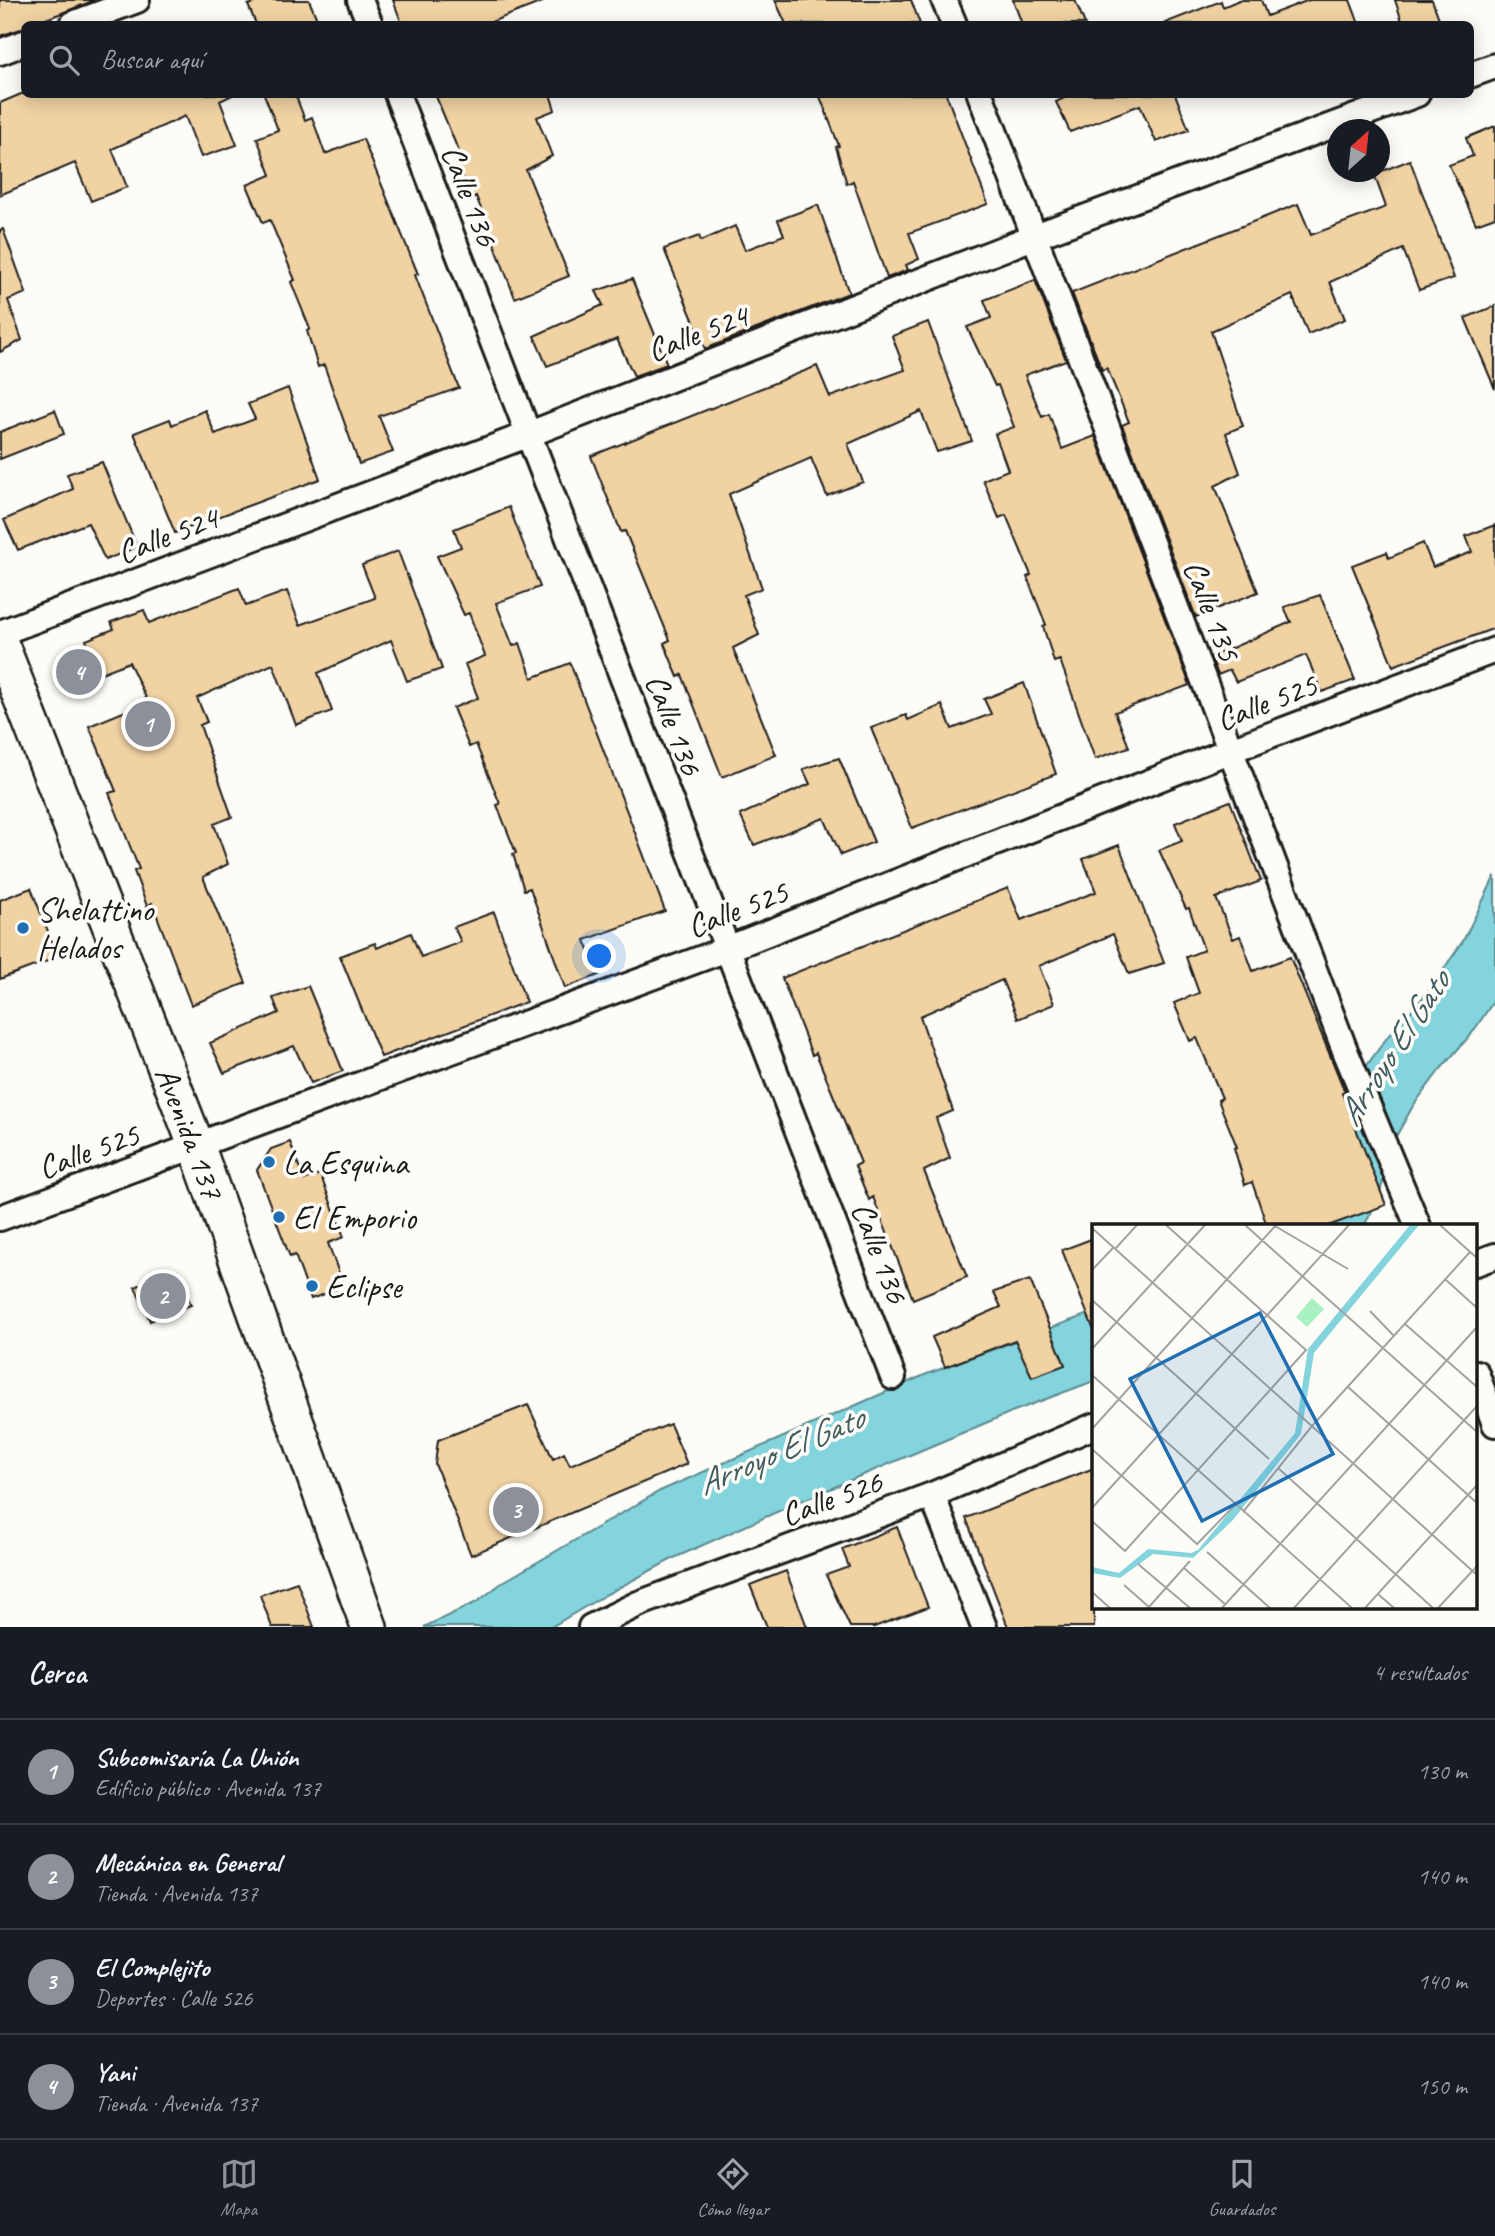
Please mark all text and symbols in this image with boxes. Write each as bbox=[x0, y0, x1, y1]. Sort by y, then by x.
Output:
search box bbox=[21, 21, 1474, 98]
icon: search bbox=[45, 41, 83, 79]
text: Buscar aquí bbox=[101, 43, 203, 76]
north arrow bbox=[1327, 119, 1390, 182]
street label: Calle 136 bbox=[432, 139, 509, 253]
street label: Calle 524 bbox=[641, 293, 757, 371]
street label: Calle 524 bbox=[111, 495, 227, 573]
street label: Calle 135 bbox=[1174, 554, 1251, 669]
pin: 4 bbox=[56, 646, 102, 698]
street label: Calle 525 bbox=[1210, 663, 1325, 740]
street label: Calle 136 bbox=[636, 668, 713, 782]
pin: 1 bbox=[125, 698, 171, 750]
street label: Calle 525 bbox=[681, 870, 796, 947]
place label: Shelattino Helados bbox=[37, 889, 155, 969]
marker: Shelattino Helados bbox=[15, 920, 31, 936]
your location bbox=[582, 939, 616, 973]
water label: Arroyo El Gato bbox=[1327, 958, 1463, 1134]
street label: Avenida 137 bbox=[145, 1060, 234, 1206]
street label: Calle 525 bbox=[32, 1113, 147, 1189]
place label: La Esquina bbox=[283, 1142, 411, 1184]
marker: La Esquina bbox=[261, 1154, 277, 1170]
street label: Calle 136 bbox=[842, 1196, 919, 1310]
place label: El Emporio bbox=[293, 1197, 417, 1239]
marker: El Emporio bbox=[271, 1209, 287, 1225]
inset map bbox=[1092, 1224, 1478, 1610]
place label: Eclipse bbox=[326, 1266, 404, 1308]
pin: 2 bbox=[140, 1270, 186, 1322]
marker: Eclipse bbox=[304, 1278, 320, 1294]
water label: Arroyo El Gato bbox=[691, 1394, 874, 1506]
street label: Calle 526 bbox=[775, 1460, 889, 1536]
pin: 3 bbox=[493, 1484, 539, 1536]
text: Cerca bbox=[28, 1654, 86, 1692]
text: 4 resultados bbox=[1373, 1658, 1467, 1687]
text: Subcomisaría La Unión bbox=[95, 1741, 298, 1774]
text: 1 bbox=[46, 1757, 56, 1786]
text: 130 m bbox=[1418, 1757, 1467, 1786]
text: Edificio público · Avenida 137 bbox=[95, 1774, 321, 1803]
text: Mecánica en General bbox=[95, 1846, 281, 1879]
text: 2 bbox=[46, 1862, 56, 1891]
text: 140 m bbox=[1418, 1862, 1467, 1891]
text: Tienda · Avenida 137 bbox=[95, 1879, 258, 1908]
text: El Complejito bbox=[95, 1951, 209, 1984]
text: 3 bbox=[46, 1967, 56, 1996]
text: 140 m bbox=[1418, 1967, 1467, 1996]
text: Deportes · Calle 526 bbox=[95, 1984, 252, 2013]
text: Yani bbox=[95, 2056, 135, 2089]
text: 4 bbox=[46, 2072, 56, 2101]
text: 150 m bbox=[1418, 2072, 1467, 2101]
text: Tienda · Avenida 137 bbox=[95, 2089, 258, 2118]
tab: Mapa bbox=[220, 2155, 258, 2221]
tab: Cómo llegar bbox=[697, 2155, 769, 2221]
tab: Guardados bbox=[1209, 2155, 1275, 2221]

